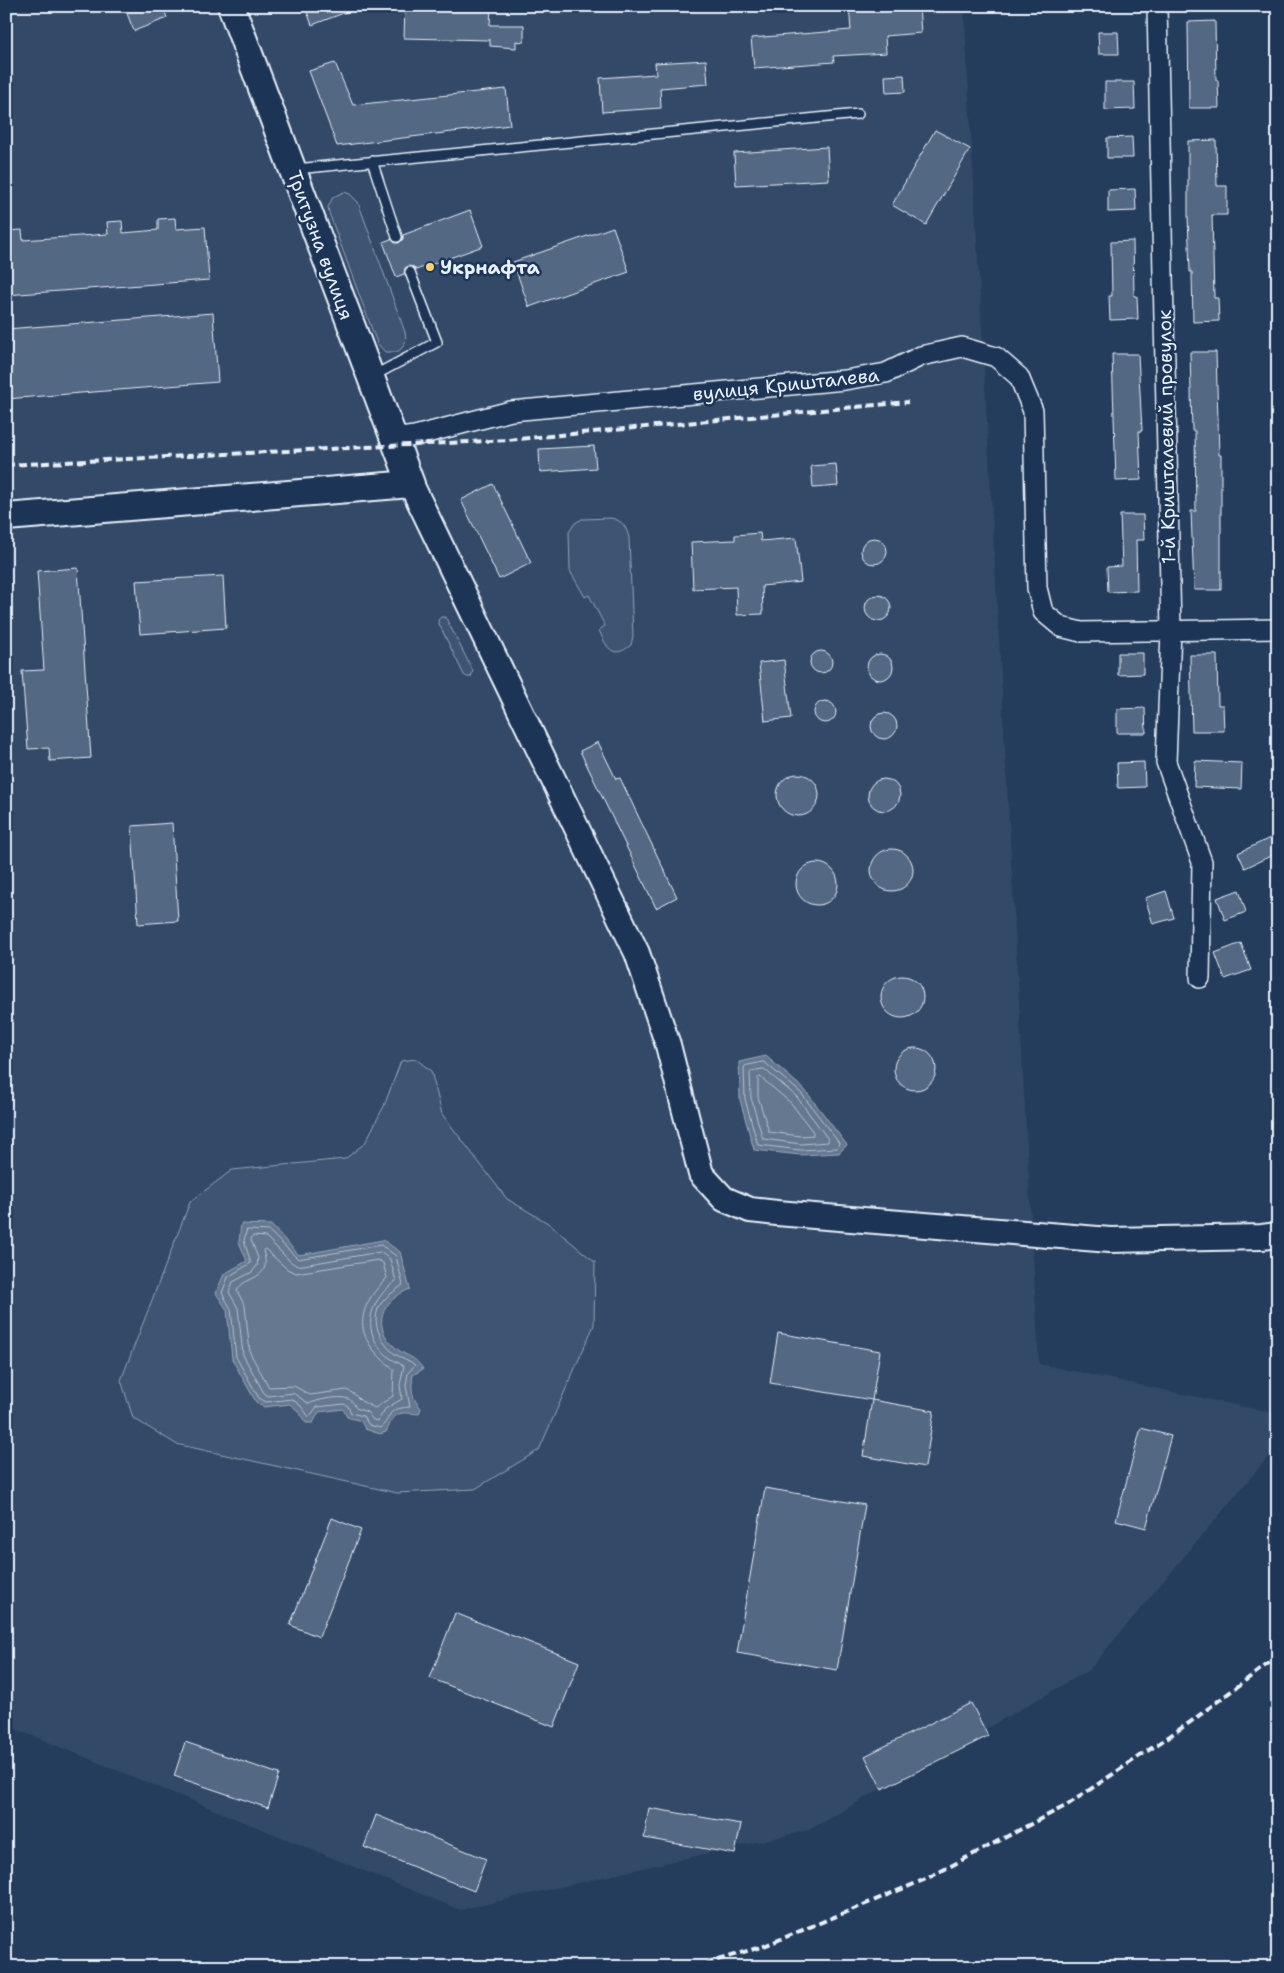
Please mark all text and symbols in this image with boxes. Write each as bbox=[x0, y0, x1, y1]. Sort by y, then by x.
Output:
street label: Тритузна вулиця bbox=[282, 167, 359, 323]
place label: Укрнафта bbox=[440, 255, 540, 280]
marker: Укрнафта bbox=[424, 261, 436, 273]
street label: 1-й Кришталевий провулок bbox=[1152, 310, 1181, 564]
street label: вулиця Кришталева bbox=[692, 362, 881, 407]

